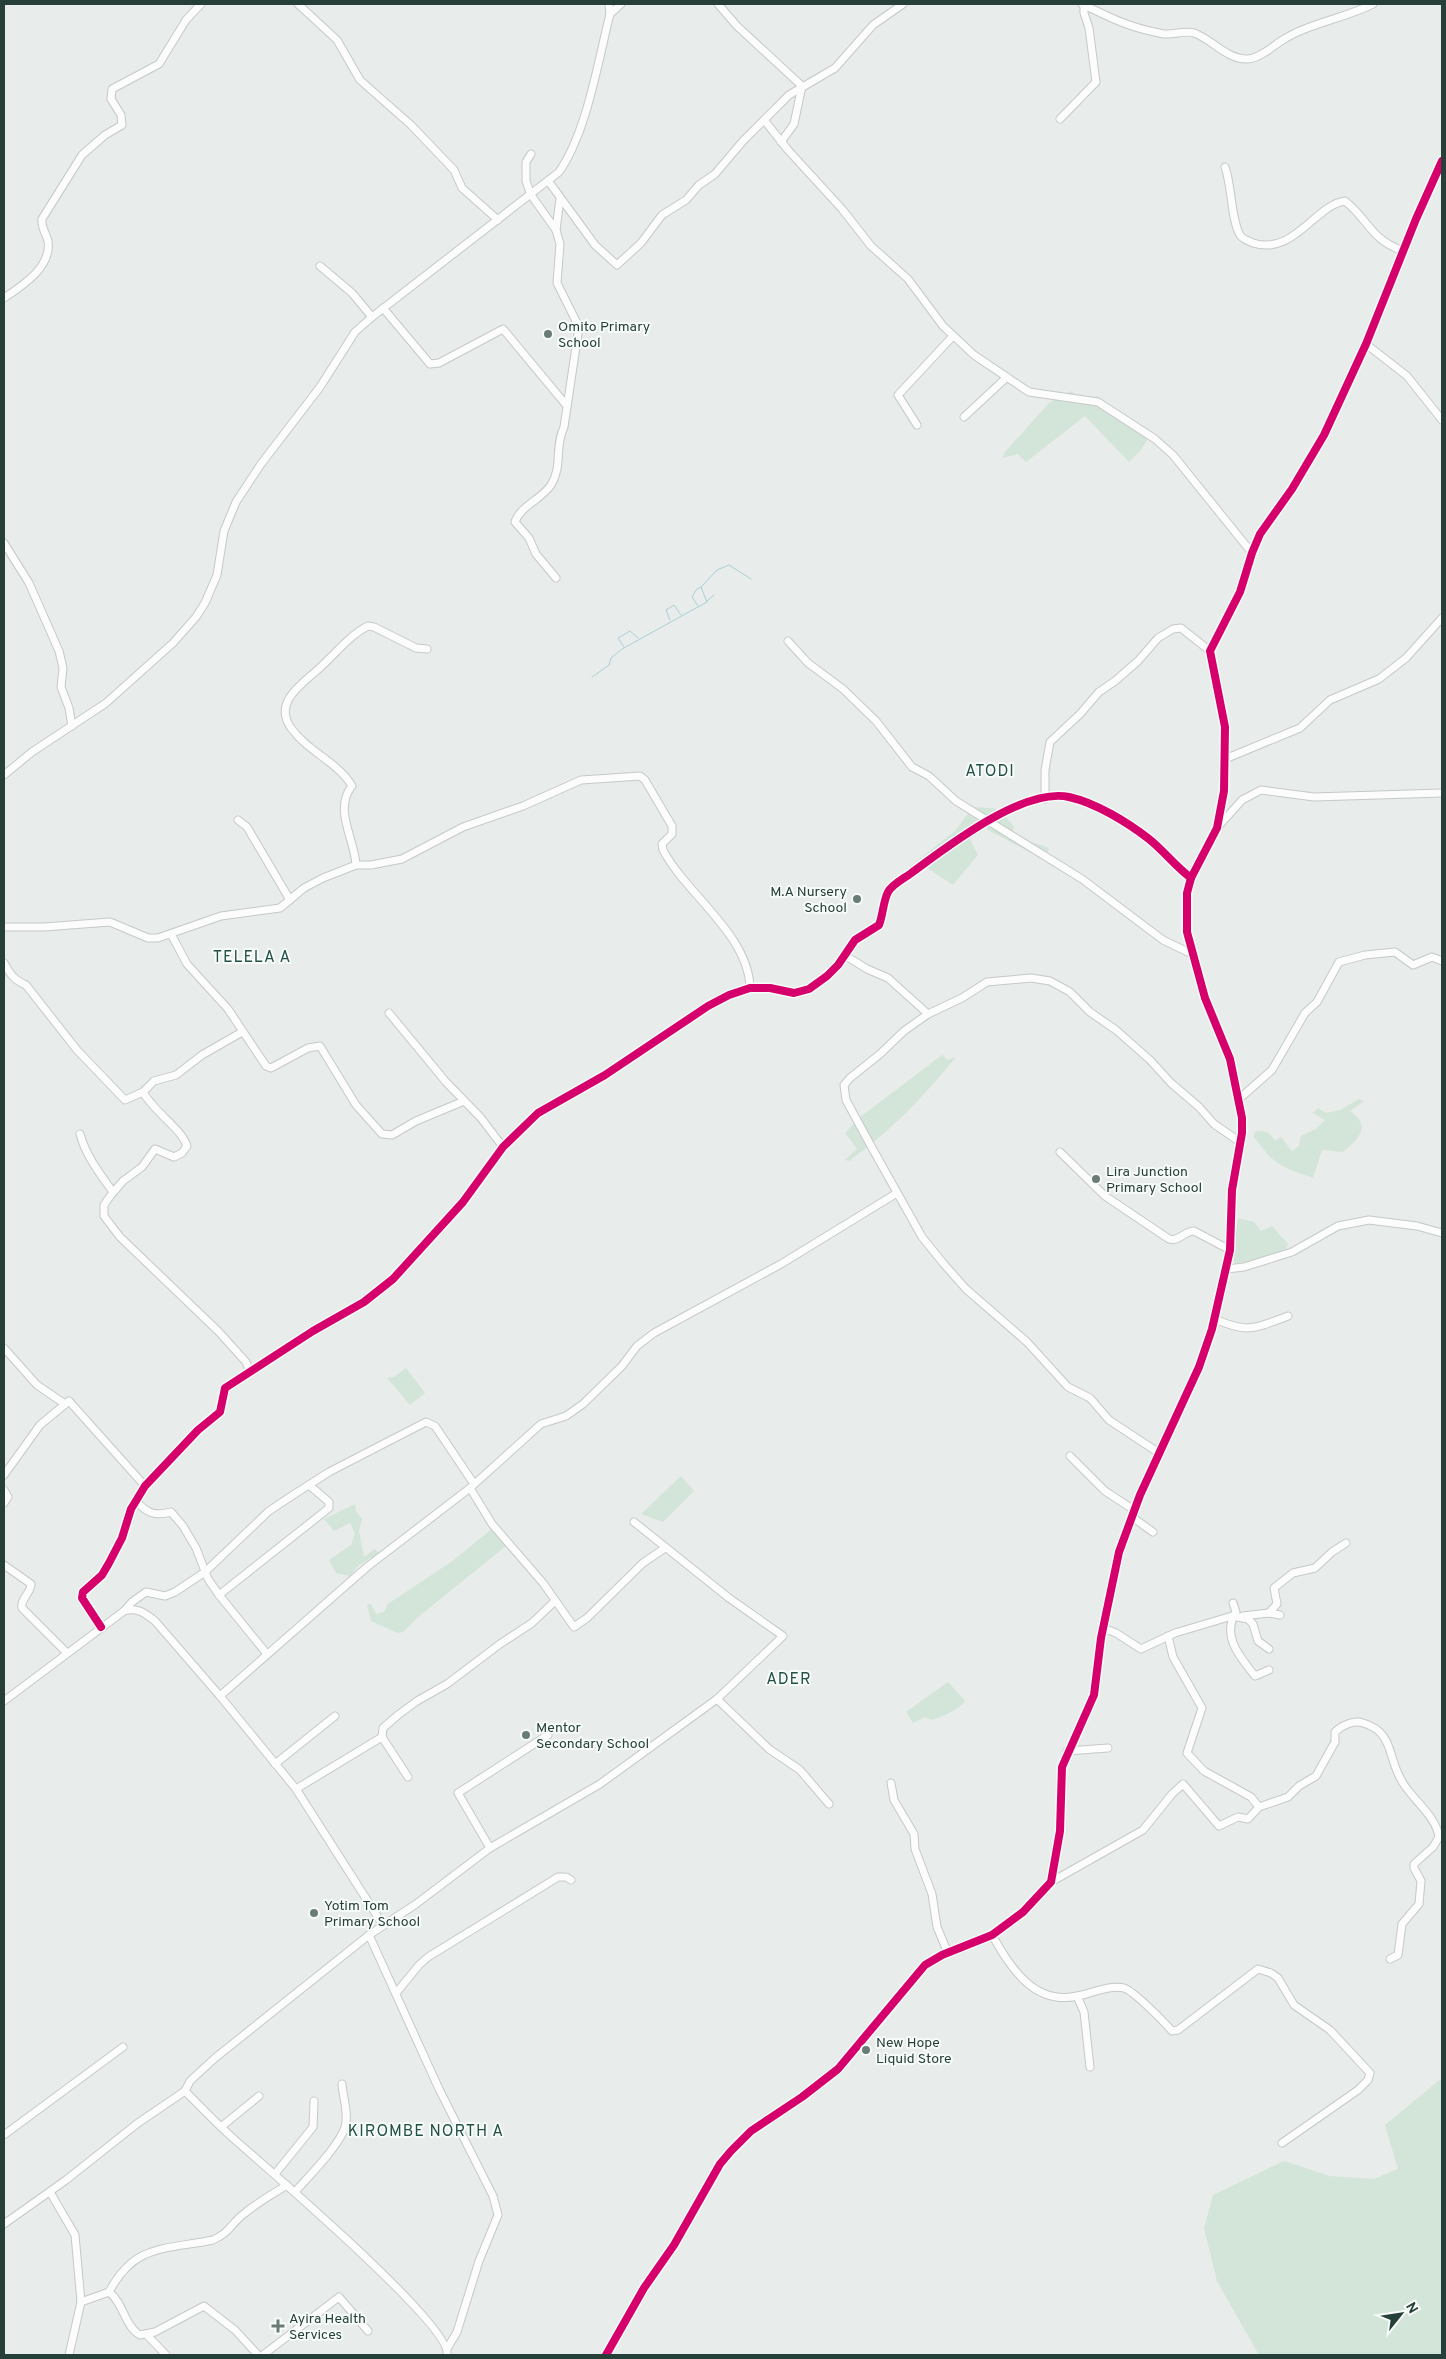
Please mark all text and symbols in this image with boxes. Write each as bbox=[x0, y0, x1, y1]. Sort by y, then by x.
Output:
place label: Omito Primary School bbox=[558, 319, 650, 352]
marker: Omito Primary School bbox=[542, 328, 554, 340]
district label: ATODI bbox=[965, 762, 1015, 782]
place label: M.A Nursery School bbox=[770, 884, 847, 917]
marker: M.A Nursery School bbox=[851, 893, 863, 905]
district label: TELELA A bbox=[213, 948, 291, 968]
place label: Lira Junction Primary School bbox=[1106, 1164, 1202, 1197]
marker: Lira Junction Primary School bbox=[1090, 1173, 1102, 1185]
district label: ADER bbox=[766, 1670, 812, 1690]
place label: Mentor Secondary School bbox=[536, 1720, 649, 1753]
marker: Mentor Secondary School bbox=[520, 1729, 532, 1741]
place label: Yotim Tom Primary School bbox=[324, 1898, 420, 1931]
marker: Yotim Tom Primary School bbox=[308, 1907, 320, 1919]
place label: New Hope Liquid Store bbox=[876, 2035, 952, 2068]
marker: New Hope Liquid Store bbox=[860, 2044, 872, 2056]
district label: KIROMBE NORTH A bbox=[348, 2122, 504, 2142]
north arrow bbox=[1376, 2289, 1426, 2339]
text: N bbox=[1401, 2300, 1421, 2317]
place label: Ayira Health Services bbox=[289, 2311, 366, 2344]
marker: Ayira Health Services bbox=[271, 2319, 285, 2333]

